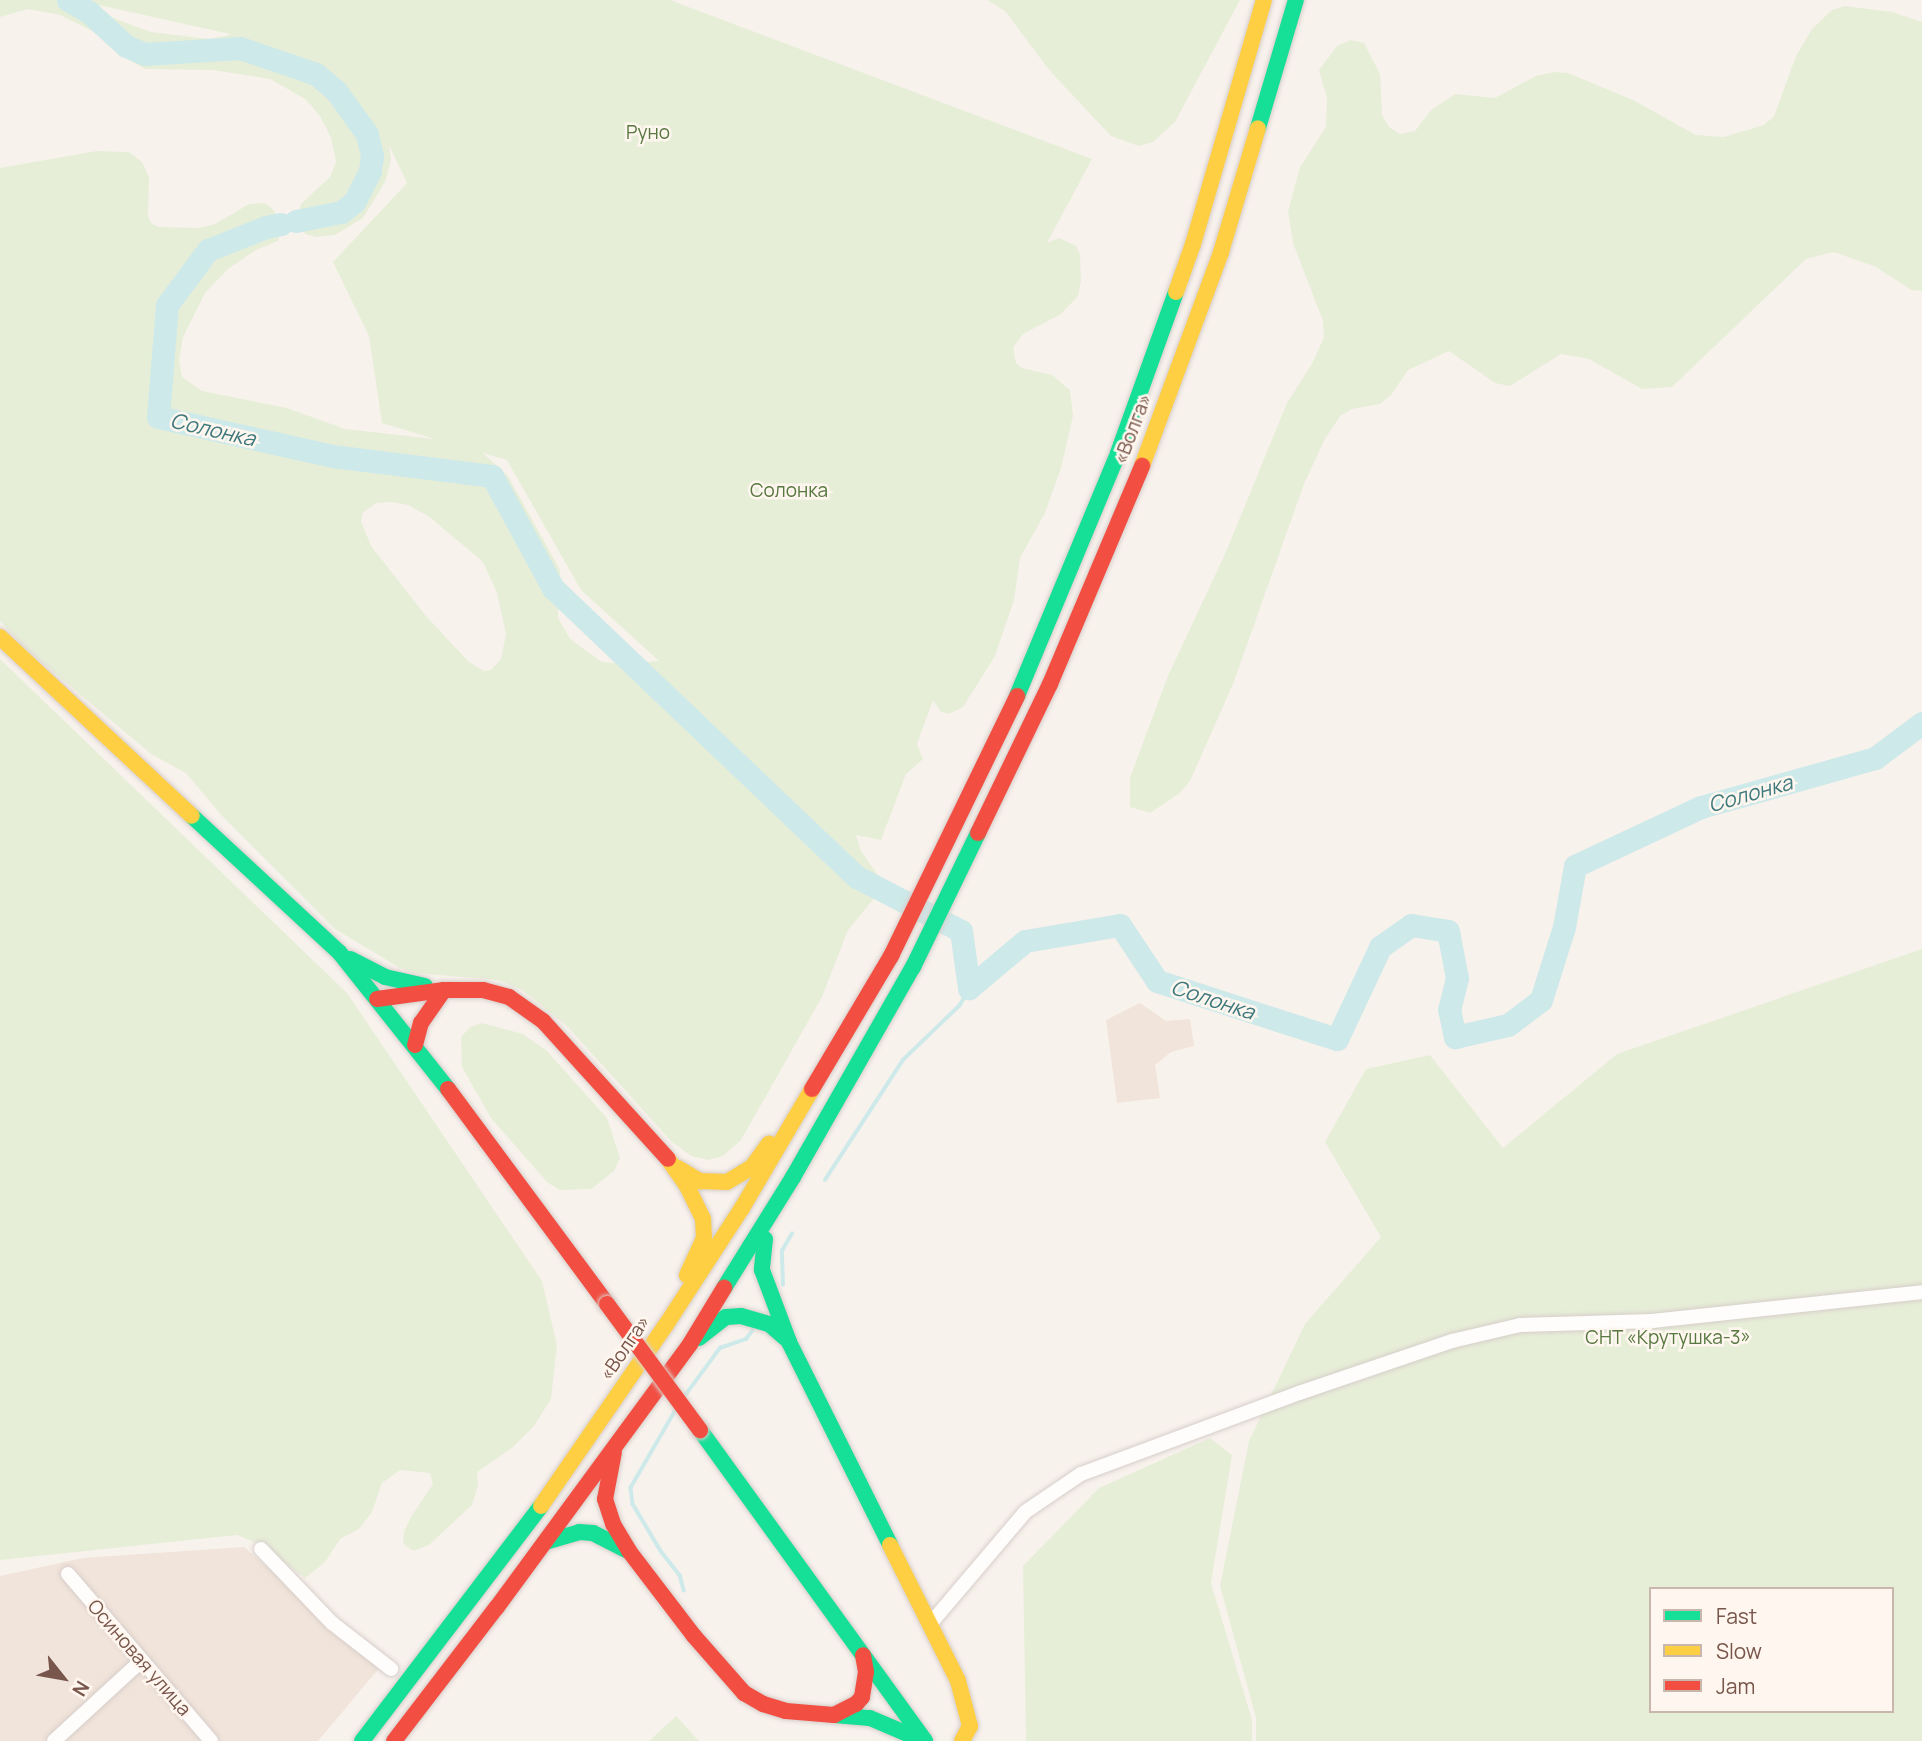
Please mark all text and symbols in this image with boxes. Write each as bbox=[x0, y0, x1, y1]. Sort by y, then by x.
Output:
park label: Руно bbox=[626, 122, 670, 144]
street label: «Волга» bbox=[1109, 391, 1157, 467]
water label: Солонка bbox=[168, 407, 258, 451]
park label: Солонка bbox=[750, 480, 828, 502]
water label: Солонка bbox=[1705, 769, 1795, 817]
water label: Солонка bbox=[1168, 974, 1258, 1024]
street label: «Волга» bbox=[595, 1311, 655, 1385]
park label: СНТ «Крутушка-3» bbox=[1585, 1327, 1751, 1349]
legend bbox=[1649, 1587, 1894, 1713]
street label: Осиновая улица bbox=[82, 1595, 196, 1721]
text: Fast bbox=[1716, 1602, 1757, 1630]
text: Slow bbox=[1716, 1637, 1762, 1665]
north arrow bbox=[28, 1643, 98, 1713]
text: Jam bbox=[1716, 1672, 1755, 1700]
text: N bbox=[66, 1676, 96, 1701]

